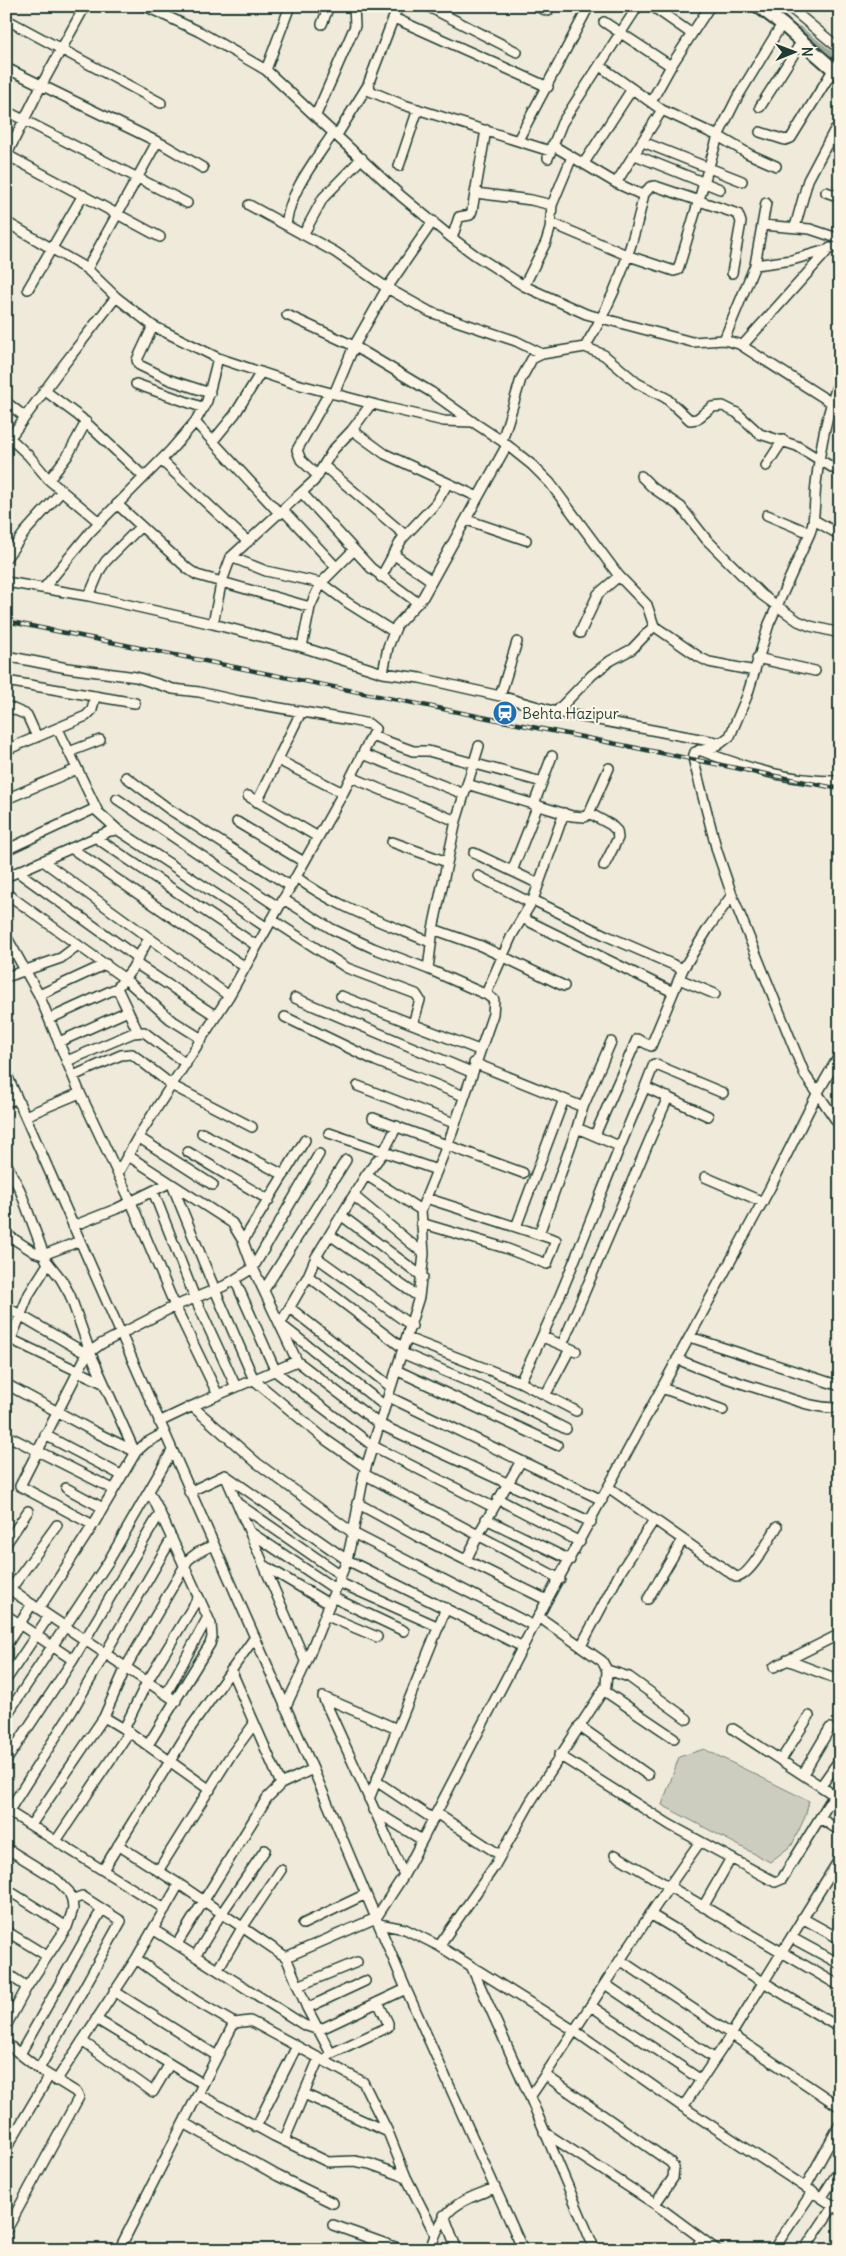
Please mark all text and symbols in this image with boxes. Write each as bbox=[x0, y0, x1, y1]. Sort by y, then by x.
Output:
north arrow bbox=[768, 28, 818, 78]
text: N bbox=[798, 47, 816, 57]
station icon: Behta Hazipur bbox=[492, 700, 518, 726]
place label: Behta Hazipur bbox=[522, 704, 619, 723]

